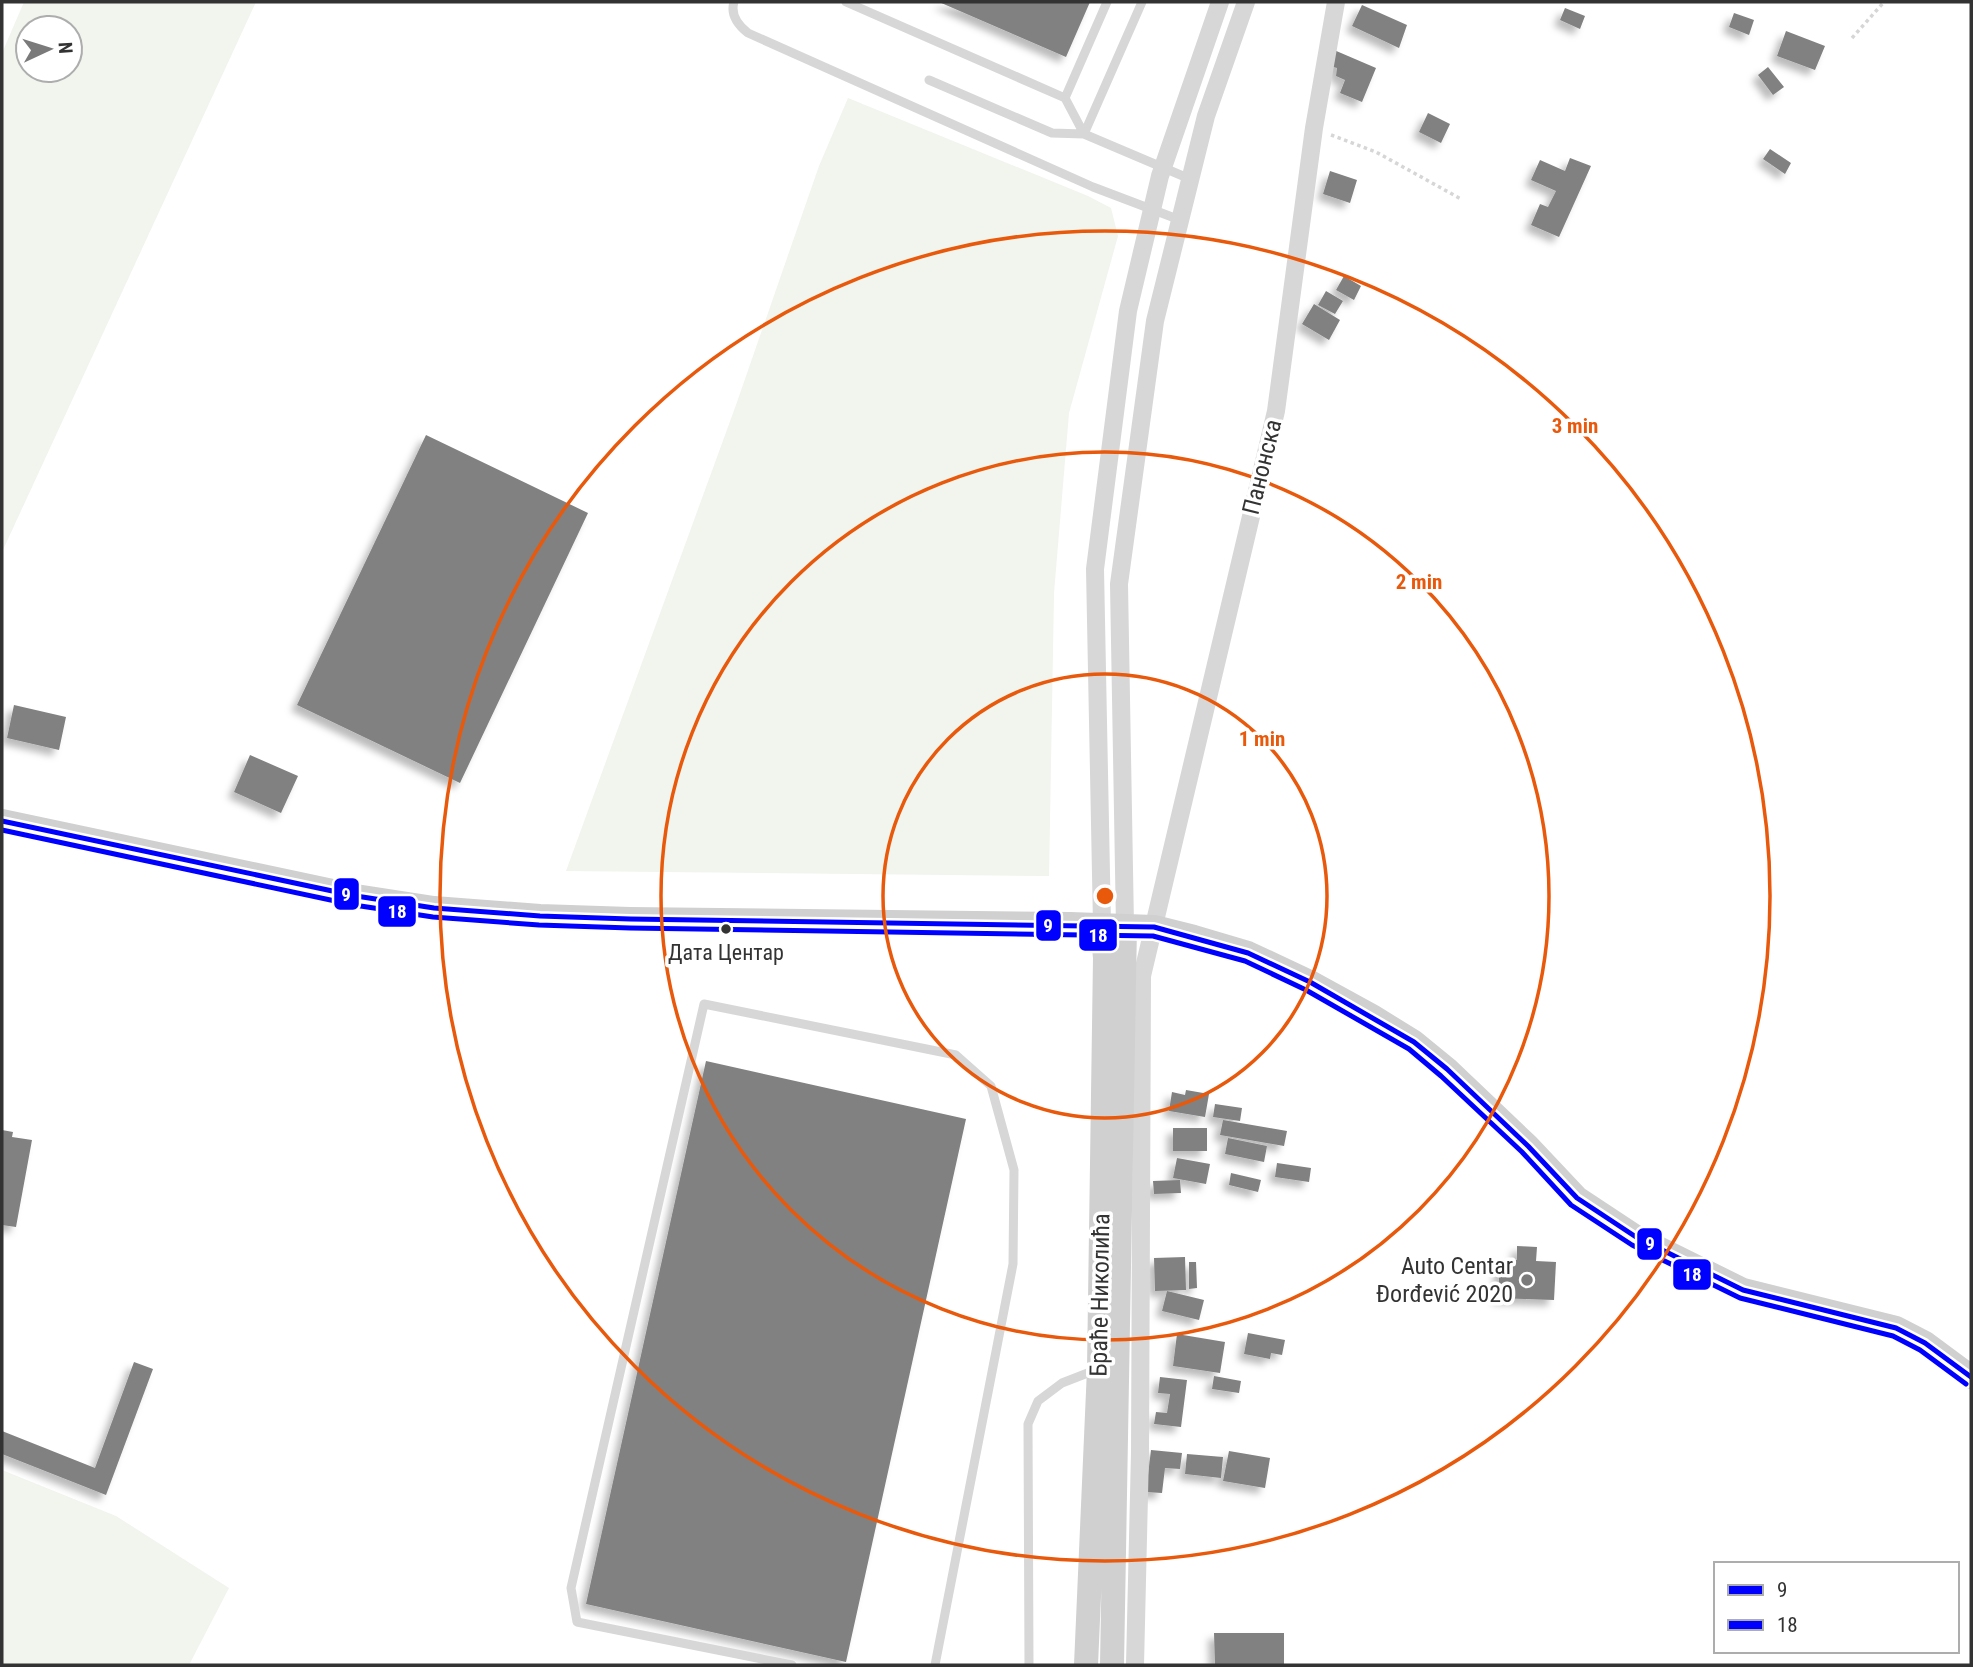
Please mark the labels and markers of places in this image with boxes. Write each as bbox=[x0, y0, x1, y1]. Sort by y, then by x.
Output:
centre of rings bbox=[1093, 884, 1117, 908]
marker: Дата Центар bbox=[719, 922, 733, 936]
place label: Дата Центар bbox=[668, 940, 784, 965]
place label: Auto Centar Đorđević 2020 bbox=[1376, 1252, 1513, 1308]
marker: Auto Centar Đorđević 2020 bbox=[1519, 1272, 1535, 1288]

